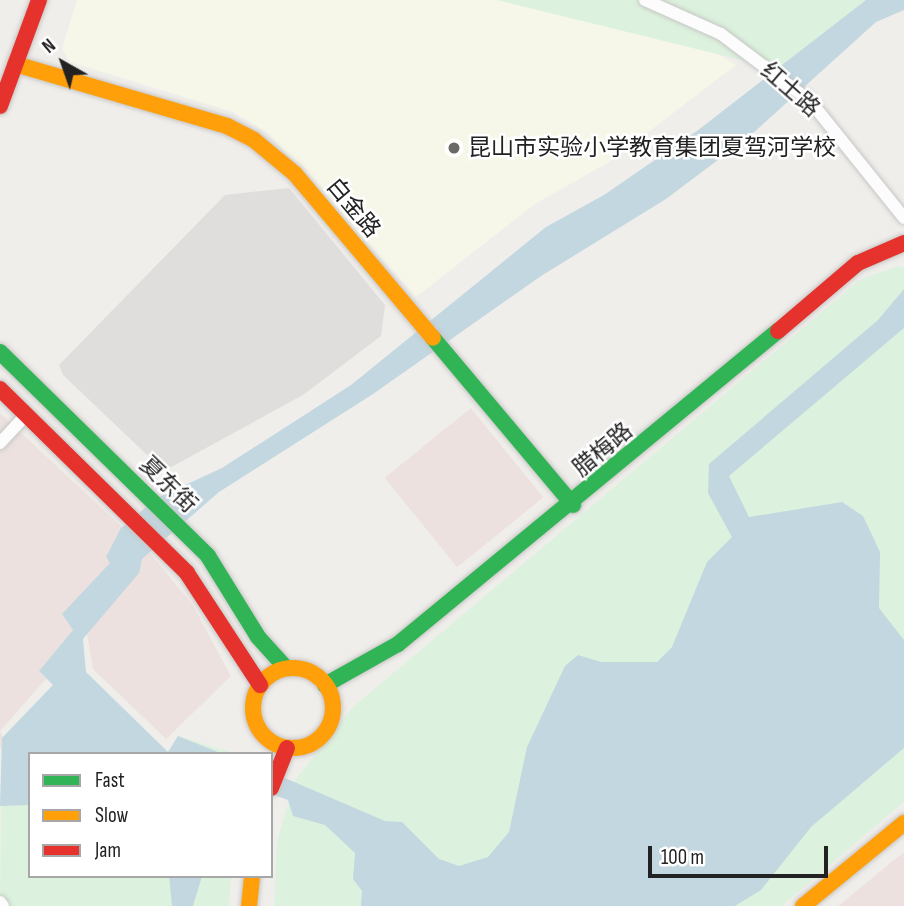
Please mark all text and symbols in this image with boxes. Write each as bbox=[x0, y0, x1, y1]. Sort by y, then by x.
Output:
north arrow bbox=[28, 28, 98, 98]
text: N bbox=[38, 34, 60, 59]
street label: 红士路 bbox=[755, 57, 825, 123]
place label: 昆山市实验小学教育集团夏驾河学校 bbox=[468, 134, 836, 162]
marker: 昆山市实验小学教育集团夏驾河学校 bbox=[446, 140, 462, 156]
street label: 白金路 bbox=[320, 173, 386, 243]
street label: 腊梅路 bbox=[568, 417, 638, 483]
street label: 夏东街 bbox=[134, 451, 202, 519]
legend bbox=[28, 752, 273, 878]
text: Fast bbox=[95, 768, 125, 793]
text: Slow bbox=[95, 803, 128, 828]
scale bar bbox=[652, 832, 832, 876]
text: Jam bbox=[95, 838, 121, 863]
text: 100 m bbox=[661, 845, 704, 870]

